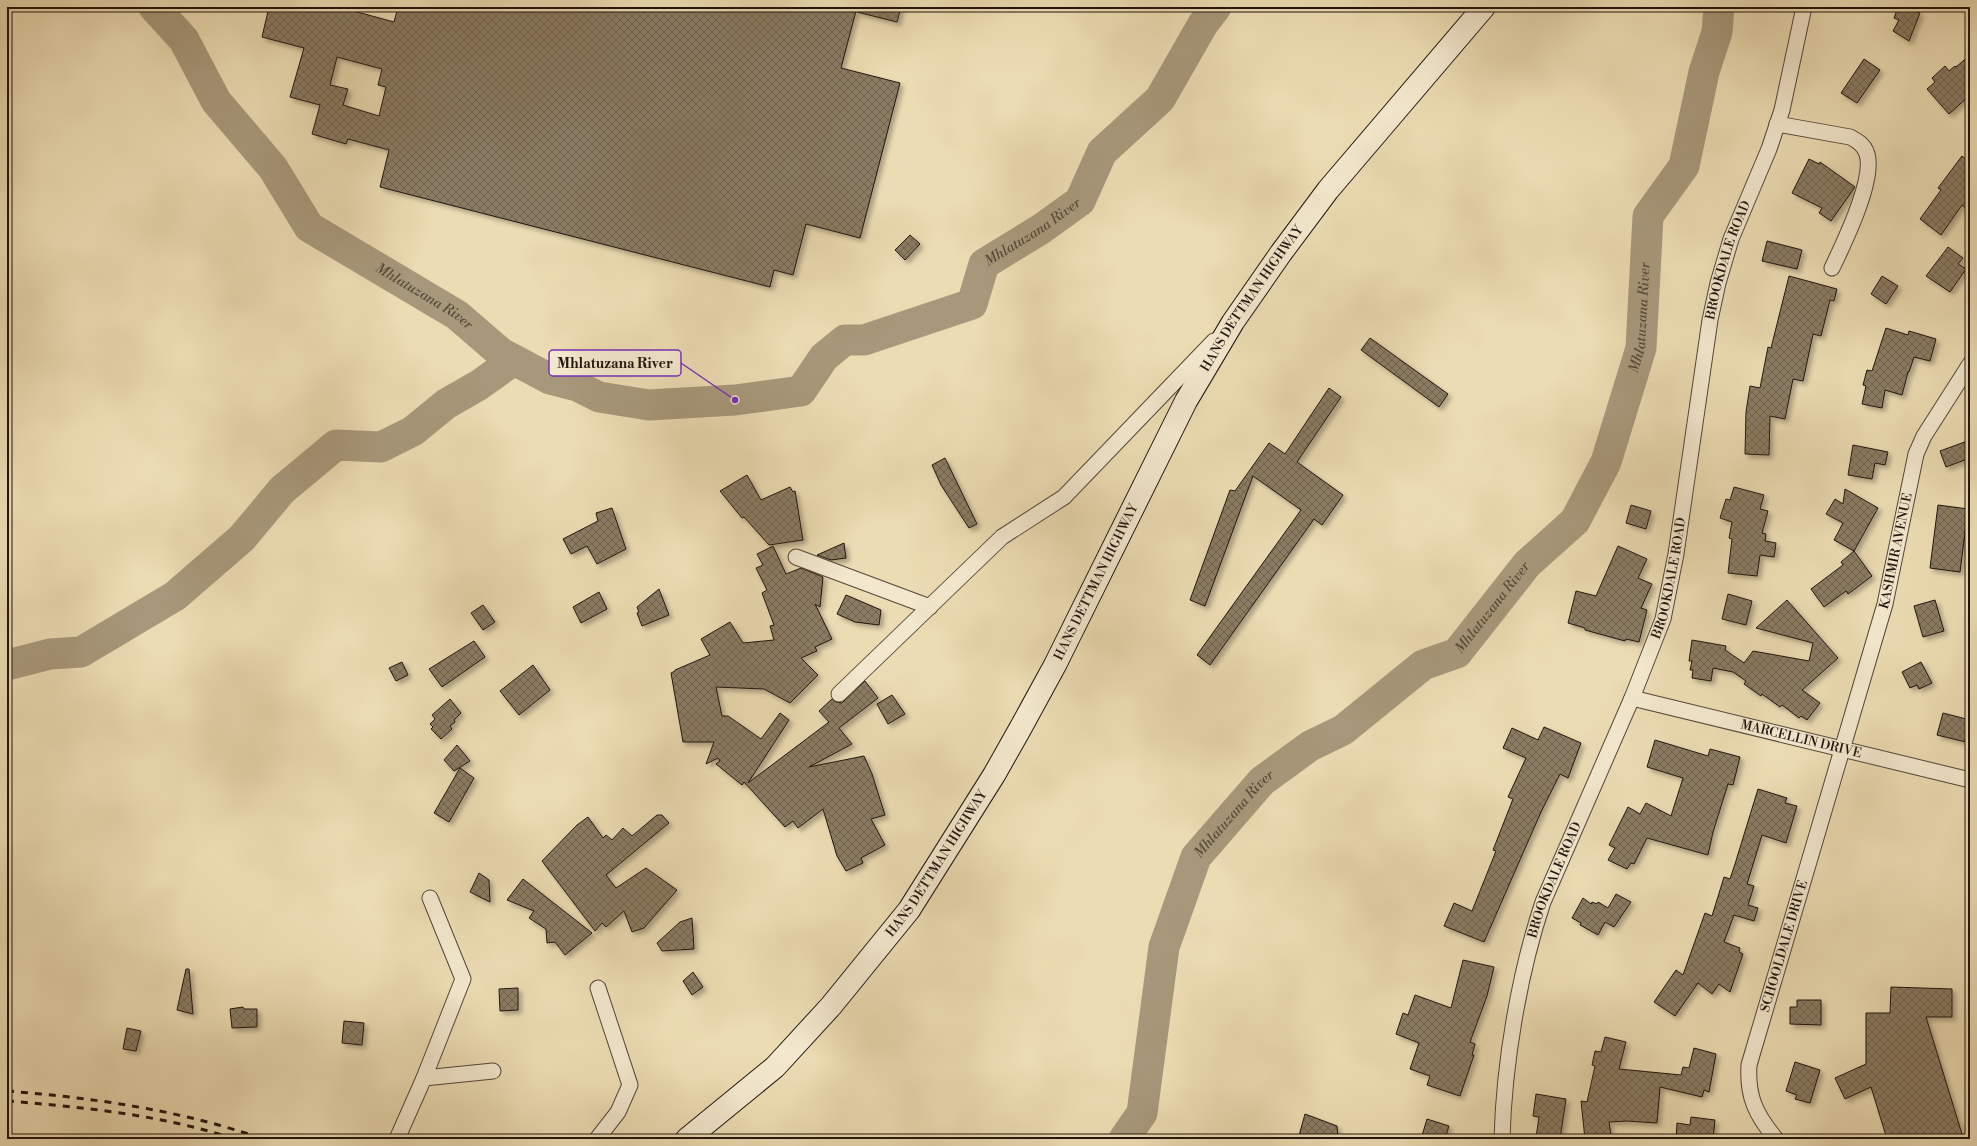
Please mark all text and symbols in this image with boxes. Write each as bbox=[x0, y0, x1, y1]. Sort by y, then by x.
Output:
water label: Mhlatuzana River bbox=[981, 194, 1085, 270]
street label: BROOKDALE ROAD bbox=[1702, 198, 1754, 322]
street label: HANS DETTMAN HIGHWAY bbox=[1197, 221, 1307, 375]
water label: Mhlatuzana River bbox=[372, 259, 477, 334]
water label: Mhlatuzana River bbox=[1625, 261, 1655, 375]
callout: Mhlatuzana River bbox=[549, 350, 681, 376]
text: Mhlatuzana River bbox=[557, 355, 673, 373]
street label: KASHMIR AVENUE bbox=[1876, 492, 1916, 611]
street label: HANS DETTMAN HIGHWAY bbox=[1051, 500, 1142, 663]
street label: BROOKDALE ROAD bbox=[1648, 516, 1689, 642]
water label: Mhlatuzana River bbox=[1451, 558, 1535, 657]
street label: MARCELLIN DRIVE bbox=[1739, 717, 1863, 761]
water label: Mhlatuzana River bbox=[1190, 766, 1278, 862]
street label: HANS DETTMAN HIGHWAY bbox=[882, 786, 991, 940]
street label: BROOKDALE ROAD bbox=[1524, 819, 1585, 941]
street label: SCHOOLDALE DRIVE bbox=[1757, 878, 1811, 1014]

